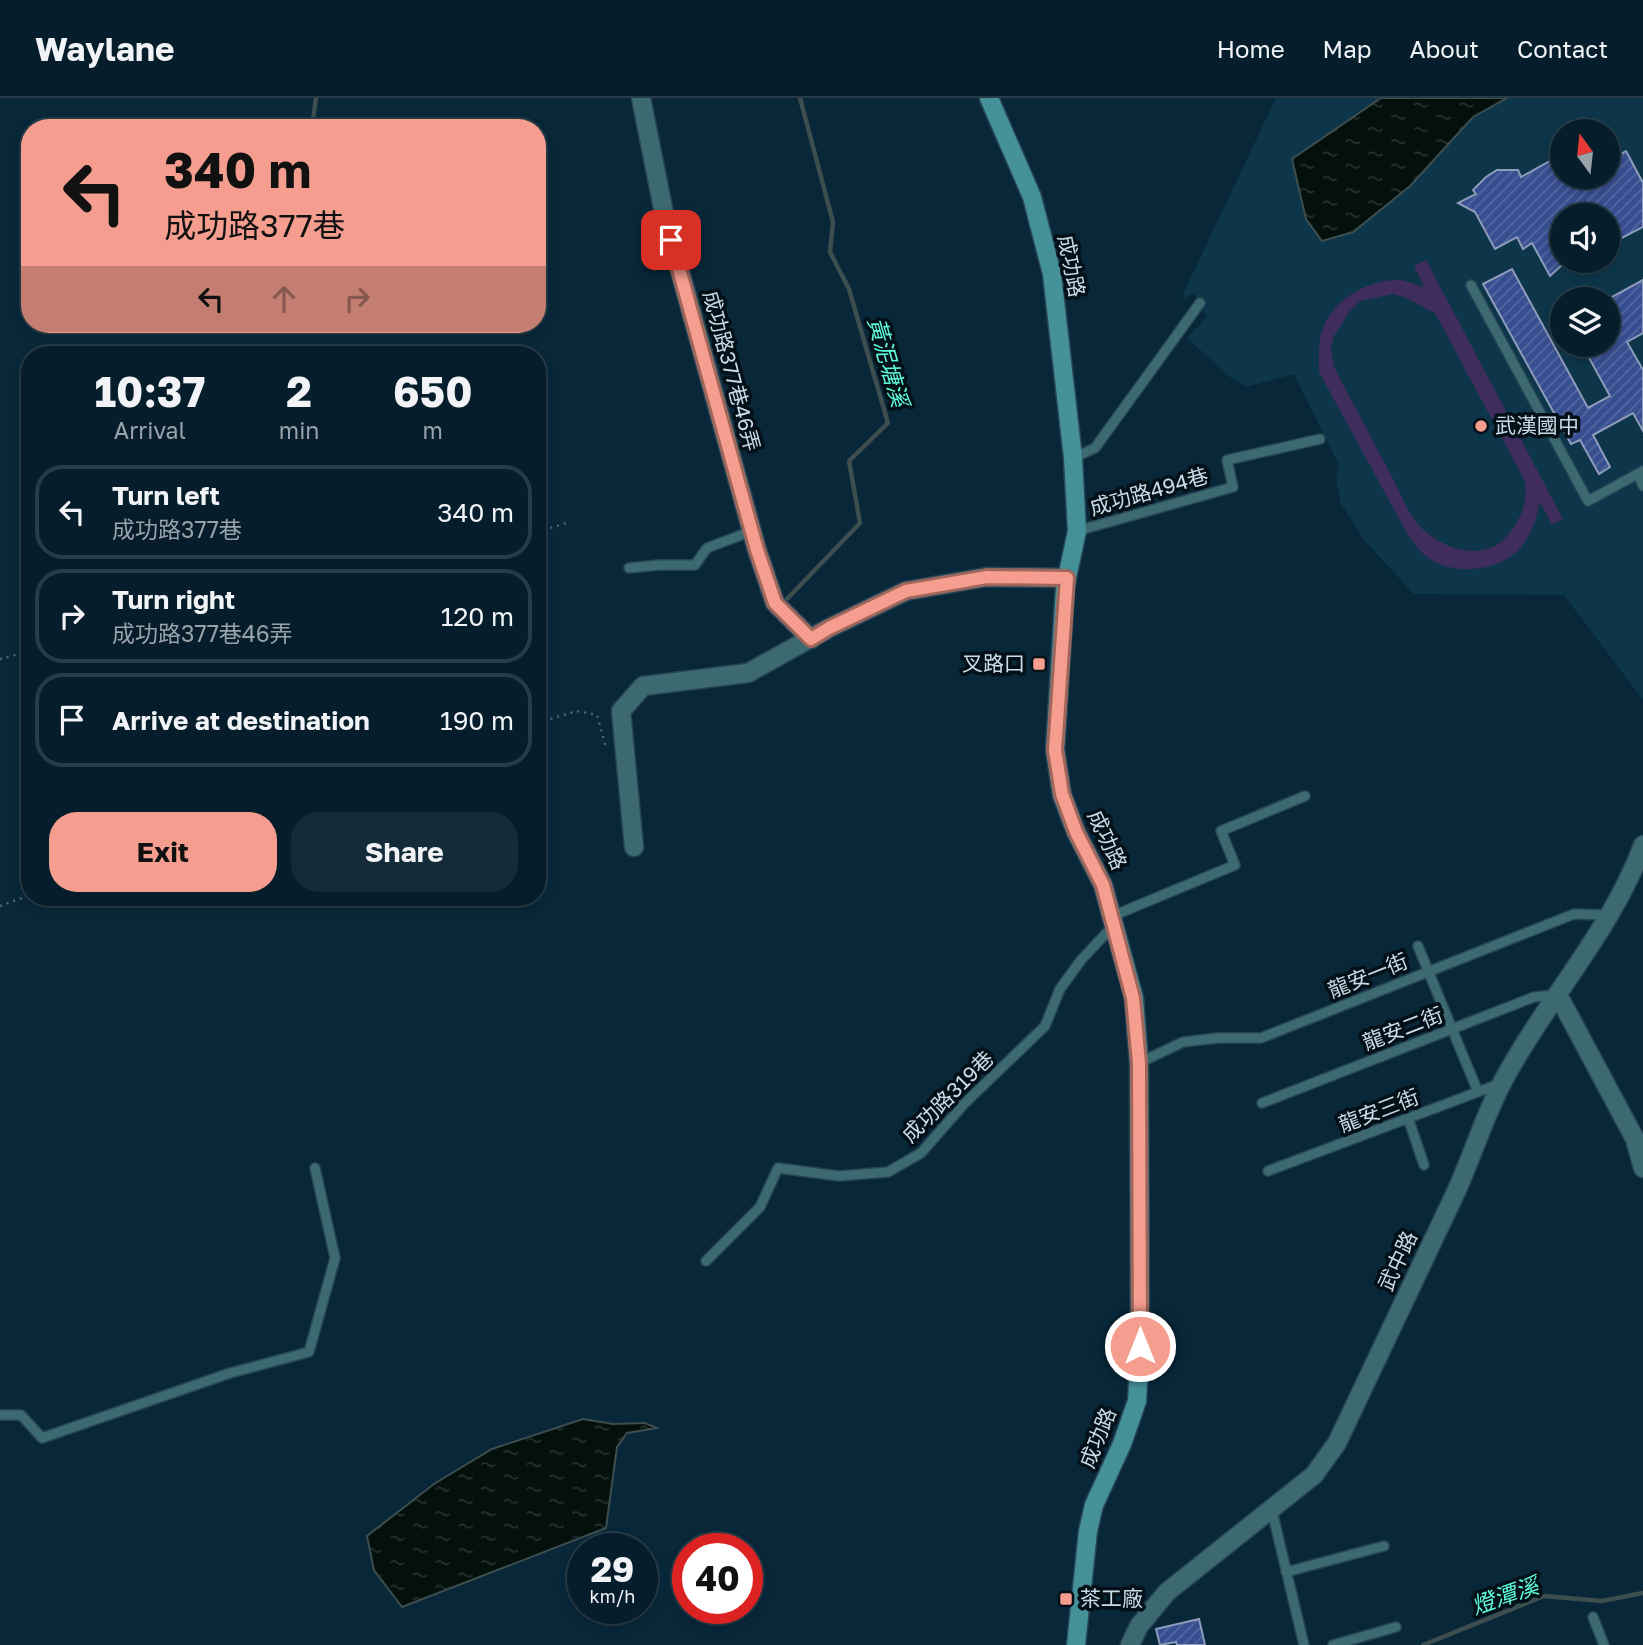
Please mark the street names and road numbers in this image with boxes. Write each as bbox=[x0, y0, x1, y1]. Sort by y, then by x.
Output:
street label: 成功路 bbox=[1053, 232, 1091, 299]
street label: 成功路377巷46弄 bbox=[698, 288, 766, 454]
street label: 成功路494巷 bbox=[1086, 462, 1211, 520]
street label: 成功路 bbox=[1083, 806, 1133, 874]
street label: 龍安一街 bbox=[1324, 947, 1411, 1003]
street label: 龍安二街 bbox=[1359, 1001, 1447, 1055]
street label: 成功路319巷 bbox=[896, 1045, 999, 1148]
street label: 龍安三街 bbox=[1335, 1083, 1423, 1137]
street label: 武中路 bbox=[1372, 1227, 1422, 1295]
street label: 成功路 bbox=[1073, 1404, 1121, 1472]

